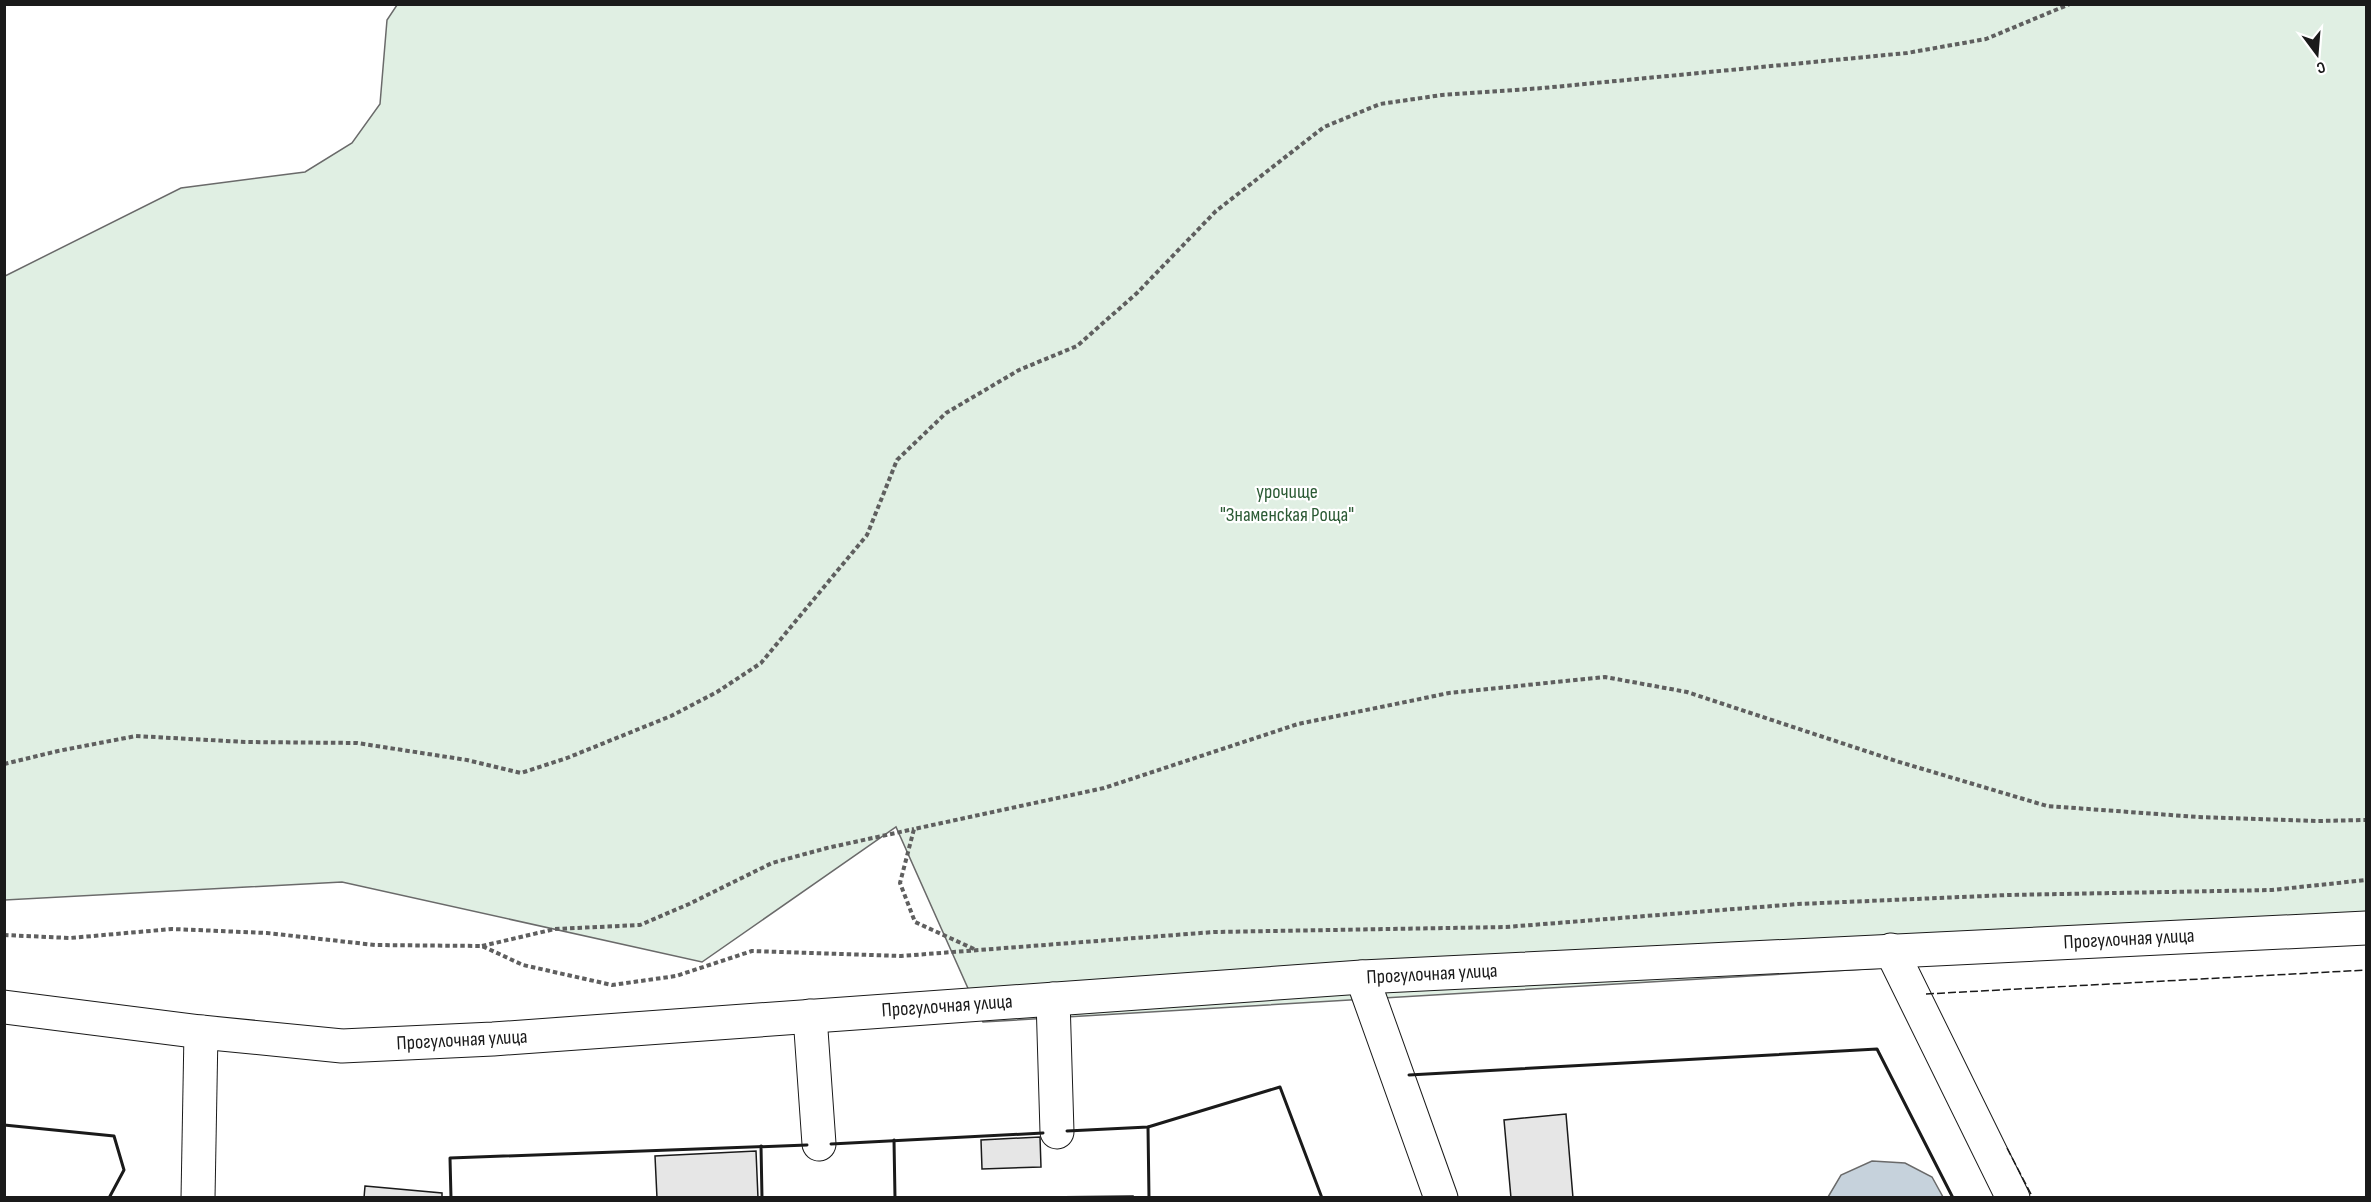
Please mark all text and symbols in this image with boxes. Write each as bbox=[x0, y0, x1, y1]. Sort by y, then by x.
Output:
north arrow bbox=[2287, 24, 2347, 84]
text: С bbox=[2314, 57, 2327, 77]
park label: урочище "Знаменская Роща" bbox=[1220, 480, 1354, 527]
street label: Прогулочная улица bbox=[2063, 924, 2195, 954]
street label: Прогулочная улица bbox=[1366, 959, 1498, 989]
street label: Прогулочная улица bbox=[881, 989, 1013, 1023]
street label: Прогулочная улица bbox=[396, 1025, 528, 1055]

